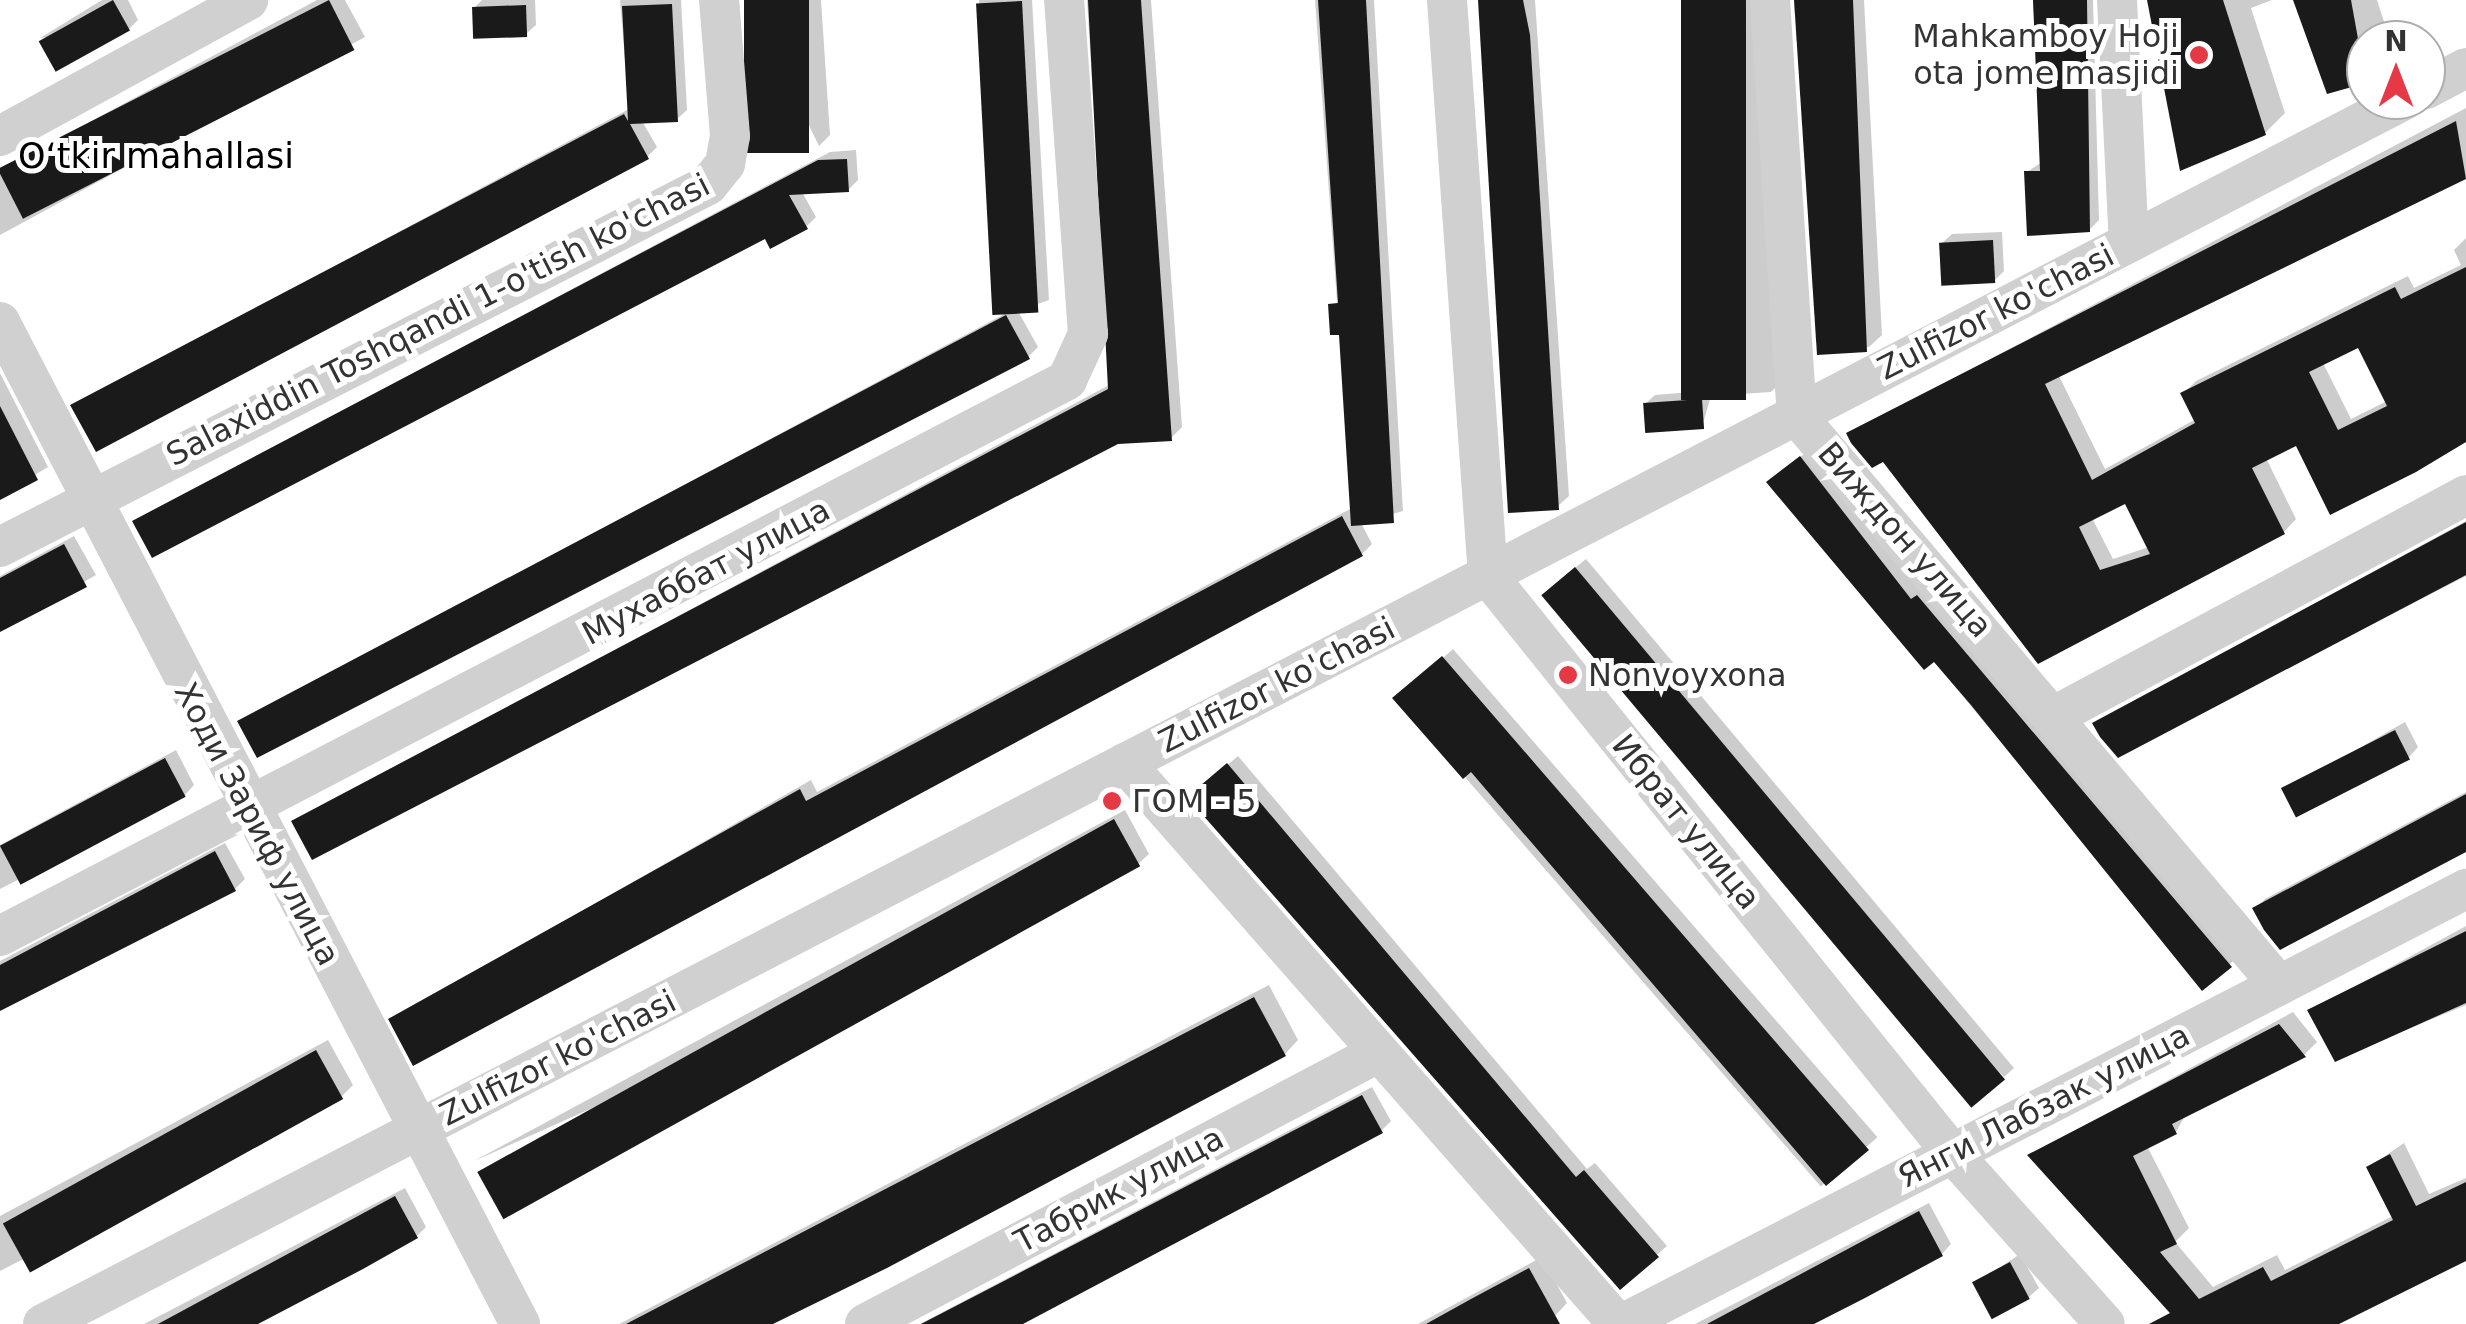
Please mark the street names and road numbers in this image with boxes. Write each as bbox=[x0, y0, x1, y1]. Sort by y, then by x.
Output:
street label: Salaxiddin Toshqandi 1-o'tish ko'chasi bbox=[160, 166, 716, 474]
street label: Zulfizor ko'chasi bbox=[1872, 236, 2120, 388]
street label: Виждон улица bbox=[1810, 435, 2000, 645]
street label: Мухаббат улица bbox=[576, 491, 836, 653]
street label: Zulfizor ko'chasi bbox=[1153, 609, 1401, 761]
street label: Ходи Зариф улица bbox=[166, 676, 348, 972]
street label: Ибрат улица bbox=[1604, 727, 1768, 917]
street label: Zulfizor ko'chasi bbox=[434, 982, 682, 1134]
street label: Янги Лабзак улица bbox=[1892, 1016, 2196, 1196]
street label: Табрик улица bbox=[1008, 1119, 1230, 1261]

